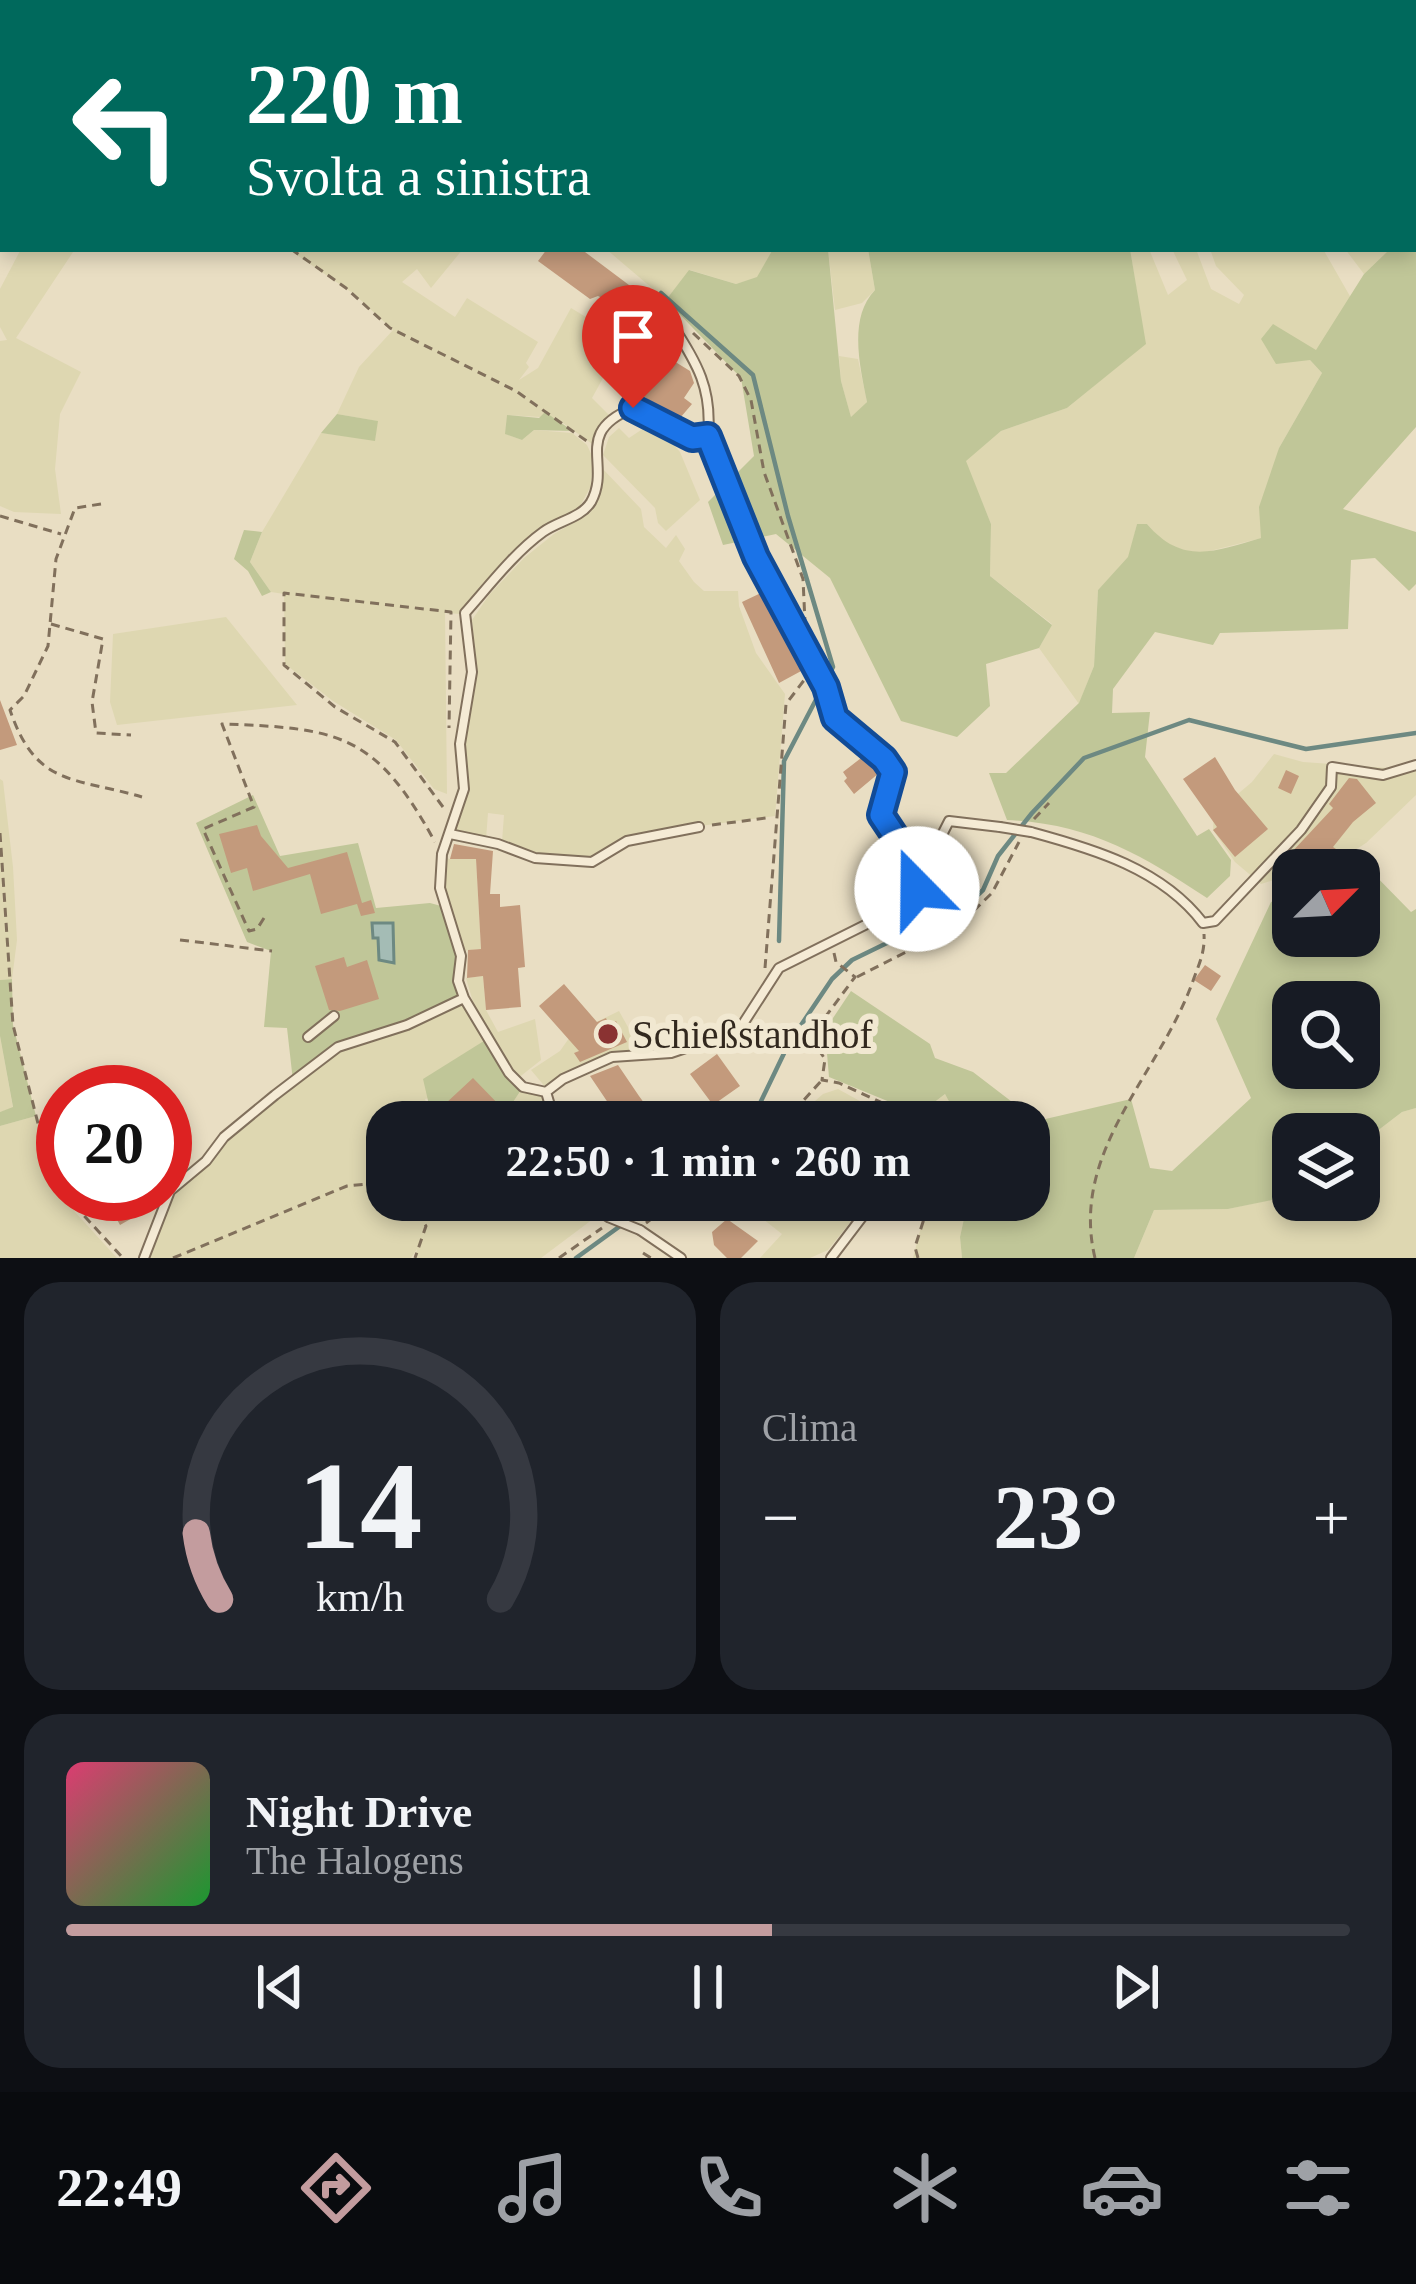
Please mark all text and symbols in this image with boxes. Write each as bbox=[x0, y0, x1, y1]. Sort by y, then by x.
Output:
icon: left bbox=[48, 48, 204, 204]
text: 220 m bbox=[246, 48, 463, 141]
text: Svolta a sinistra bbox=[246, 147, 591, 207]
pin bbox=[582, 285, 684, 408]
icon: arrive bbox=[600, 303, 666, 369]
position arrow bbox=[854, 826, 980, 952]
north arrow bbox=[1272, 849, 1380, 957]
map controls bbox=[1272, 849, 1380, 1221]
button: search bbox=[1272, 981, 1380, 1089]
place label: Schießstandhof bbox=[632, 1013, 872, 1056]
marker: Schießstandhof bbox=[595, 1021, 621, 1047]
speed limit sign: 20 bbox=[36, 1065, 192, 1221]
button: layers bbox=[1272, 1113, 1380, 1221]
text: 22:50 · 1 min · 260 m bbox=[506, 1136, 911, 1186]
text: Clima bbox=[762, 1406, 857, 1449]
text: 14 bbox=[298, 1437, 422, 1575]
text: 23° bbox=[993, 1468, 1119, 1567]
text: − bbox=[762, 1481, 799, 1554]
text: + bbox=[1313, 1481, 1350, 1554]
text: km/h bbox=[316, 1573, 404, 1620]
text: Night Drive bbox=[246, 1787, 472, 1837]
text: The Halogens bbox=[246, 1839, 464, 1882]
icon: previous bbox=[247, 1954, 313, 2020]
icon: pause bbox=[675, 1954, 741, 2020]
icon: next bbox=[1103, 1954, 1169, 2020]
icon: directions bbox=[294, 2146, 378, 2230]
icon: music bbox=[491, 2146, 575, 2230]
icon: phone bbox=[687, 2146, 771, 2230]
icon: climate bbox=[883, 2146, 967, 2230]
icon: car bbox=[1080, 2146, 1164, 2230]
icon: filters bbox=[1276, 2146, 1360, 2230]
text: 22:49 bbox=[56, 2158, 182, 2218]

